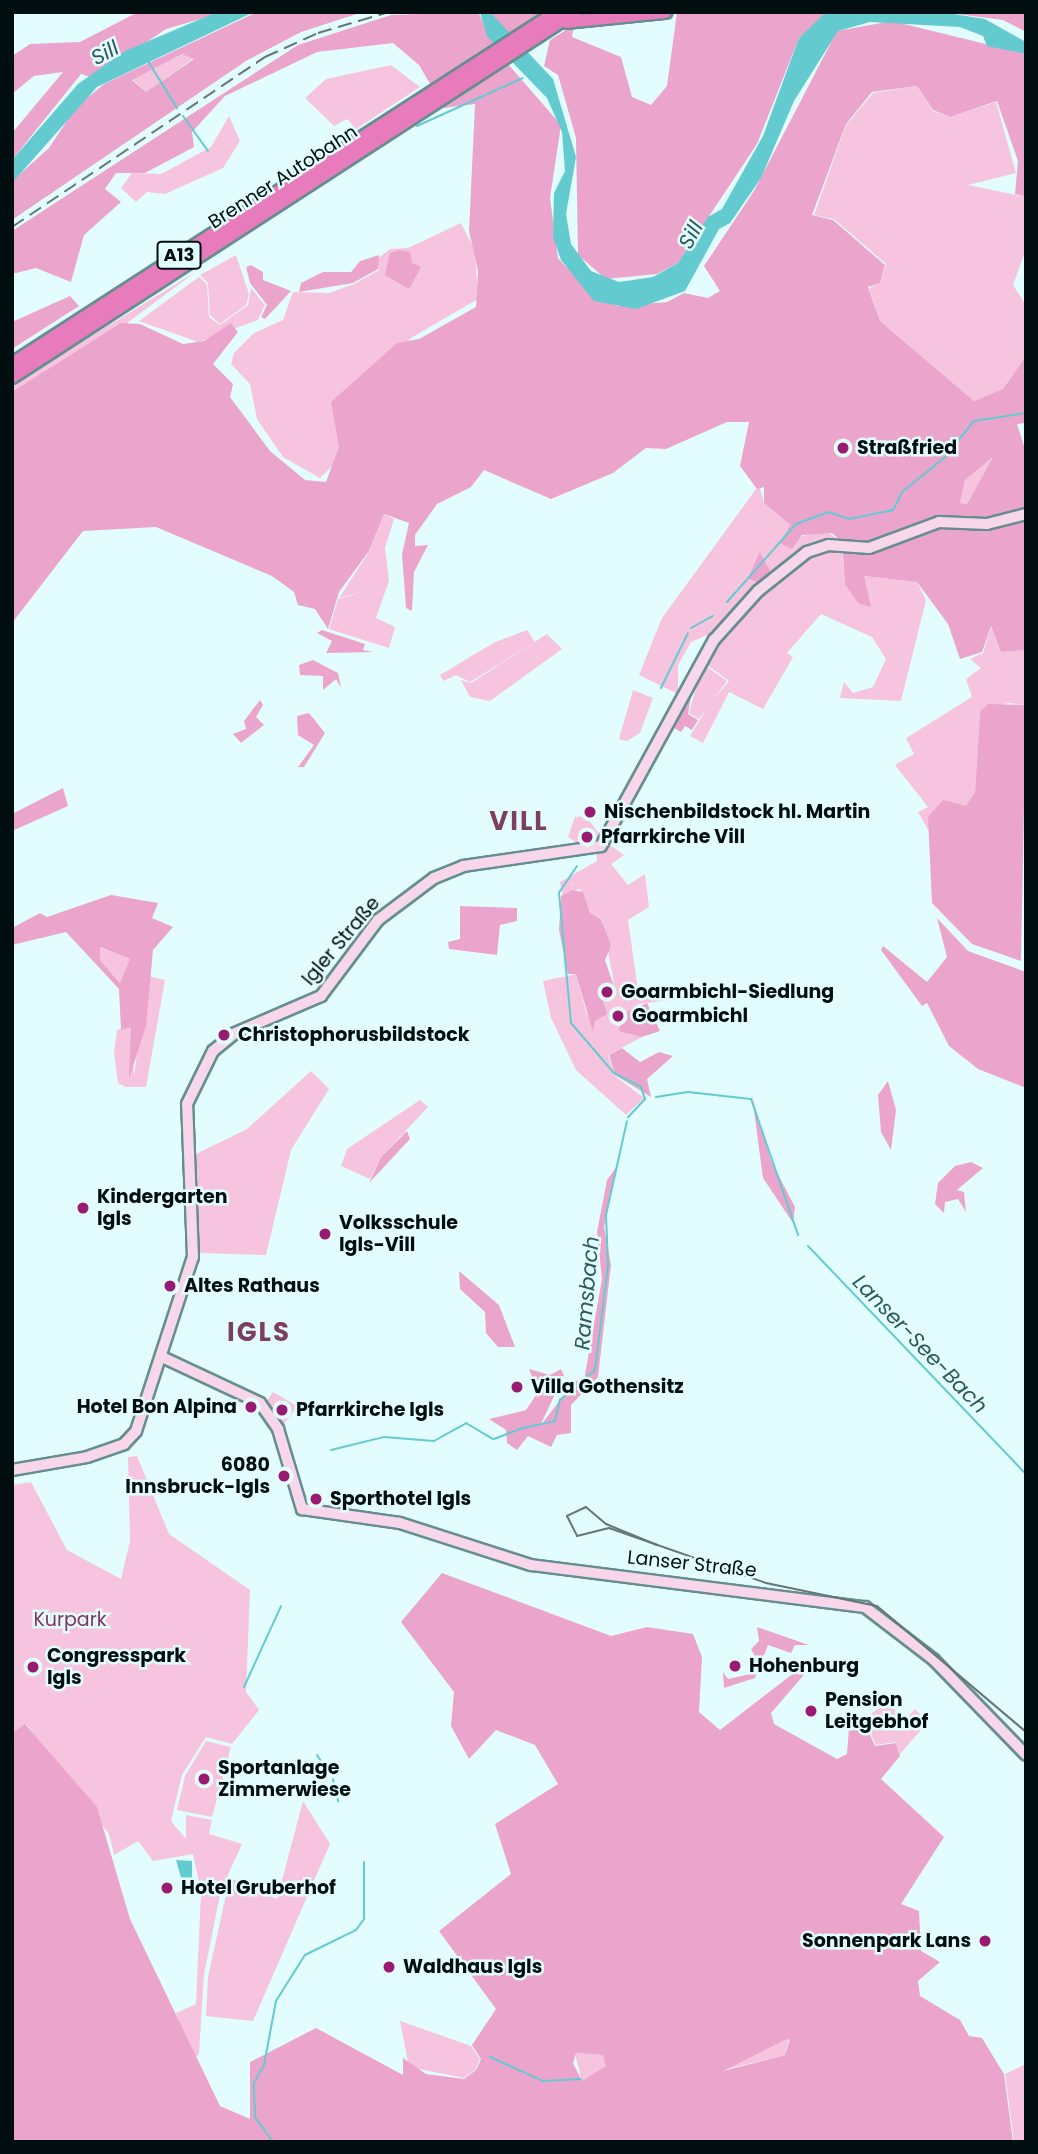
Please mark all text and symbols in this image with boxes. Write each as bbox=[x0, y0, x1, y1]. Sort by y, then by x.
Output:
water label: Sill bbox=[87, 35, 123, 71]
street label: Brenner Autobahn bbox=[204, 120, 362, 234]
water label: Sill bbox=[673, 217, 709, 253]
road number: A13 bbox=[156, 241, 202, 270]
place label: Straßfried bbox=[857, 437, 957, 459]
marker: Straßfried bbox=[835, 440, 851, 456]
place label: Nischenbildstock hl. Martin bbox=[604, 801, 870, 823]
marker: Nischenbildstock hl. Martin bbox=[582, 804, 598, 820]
district label: VILL bbox=[490, 806, 548, 838]
place label: Pfarrkirche Vill bbox=[601, 826, 745, 848]
marker: Pfarrkirche Vill bbox=[579, 829, 595, 845]
street label: Igler Straße bbox=[297, 892, 385, 990]
place label: Goarmbichl-Siedlung bbox=[621, 981, 834, 1003]
marker: Goarmbichl-Siedlung bbox=[599, 984, 615, 1000]
place label: Goarmbichl bbox=[632, 1005, 748, 1027]
marker: Goarmbichl bbox=[610, 1008, 626, 1024]
place label: Christophorusbildstock bbox=[238, 1024, 469, 1046]
marker: Christophorusbildstock bbox=[216, 1027, 232, 1043]
place label: Kindergarten Igls bbox=[97, 1186, 228, 1230]
marker: Kindergarten Igls bbox=[75, 1200, 91, 1216]
place label: Volksschule Igls-Vill bbox=[339, 1212, 458, 1256]
marker: Volksschule Igls-Vill bbox=[317, 1226, 333, 1242]
water label: Ramsbach bbox=[569, 1235, 605, 1351]
water label: Lanser-See-Bach bbox=[847, 1269, 993, 1419]
place label: Altes Rathaus bbox=[184, 1275, 320, 1297]
marker: Altes Rathaus bbox=[162, 1278, 178, 1294]
district label: IGLS bbox=[228, 1317, 290, 1349]
place label: Villa Gothensitz bbox=[531, 1376, 684, 1398]
marker: Villa Gothensitz bbox=[509, 1379, 525, 1395]
place label: Hotel Bon Alpina bbox=[77, 1396, 237, 1418]
marker: Hotel Bon Alpina bbox=[243, 1399, 259, 1415]
place label: Pfarrkirche Igls bbox=[296, 1399, 444, 1421]
marker: Pfarrkirche Igls bbox=[274, 1402, 290, 1418]
place label: 6080 Innsbruck-Igls bbox=[125, 1454, 270, 1498]
marker: 6080 Innsbruck-Igls bbox=[276, 1468, 292, 1484]
place label: Sporthotel Igls bbox=[330, 1488, 471, 1510]
marker: Sporthotel Igls bbox=[308, 1491, 324, 1507]
street label: Lanser Straße bbox=[626, 1546, 758, 1582]
park label: Kurpark bbox=[33, 1609, 107, 1631]
place label: Congresspark Igls bbox=[47, 1645, 186, 1689]
place label: Hohenburg bbox=[749, 1655, 859, 1677]
marker: Hohenburg bbox=[727, 1658, 743, 1674]
marker: Congresspark Igls bbox=[25, 1659, 41, 1675]
place label: Pension Leitgebhof bbox=[825, 1689, 928, 1733]
marker: Pension Leitgebhof bbox=[803, 1703, 819, 1719]
place label: Sportanlage Zimmerwiese bbox=[218, 1757, 351, 1801]
marker: Sportanlage Zimmerwiese bbox=[196, 1771, 212, 1787]
place label: Hotel Gruberhof bbox=[181, 1877, 336, 1899]
marker: Hotel Gruberhof bbox=[159, 1880, 175, 1896]
place label: Sonnenpark Lans bbox=[802, 1930, 971, 1952]
marker: Sonnenpark Lans bbox=[977, 1933, 993, 1949]
place label: Waldhaus Igls bbox=[403, 1956, 542, 1978]
marker: Waldhaus Igls bbox=[381, 1959, 397, 1975]

